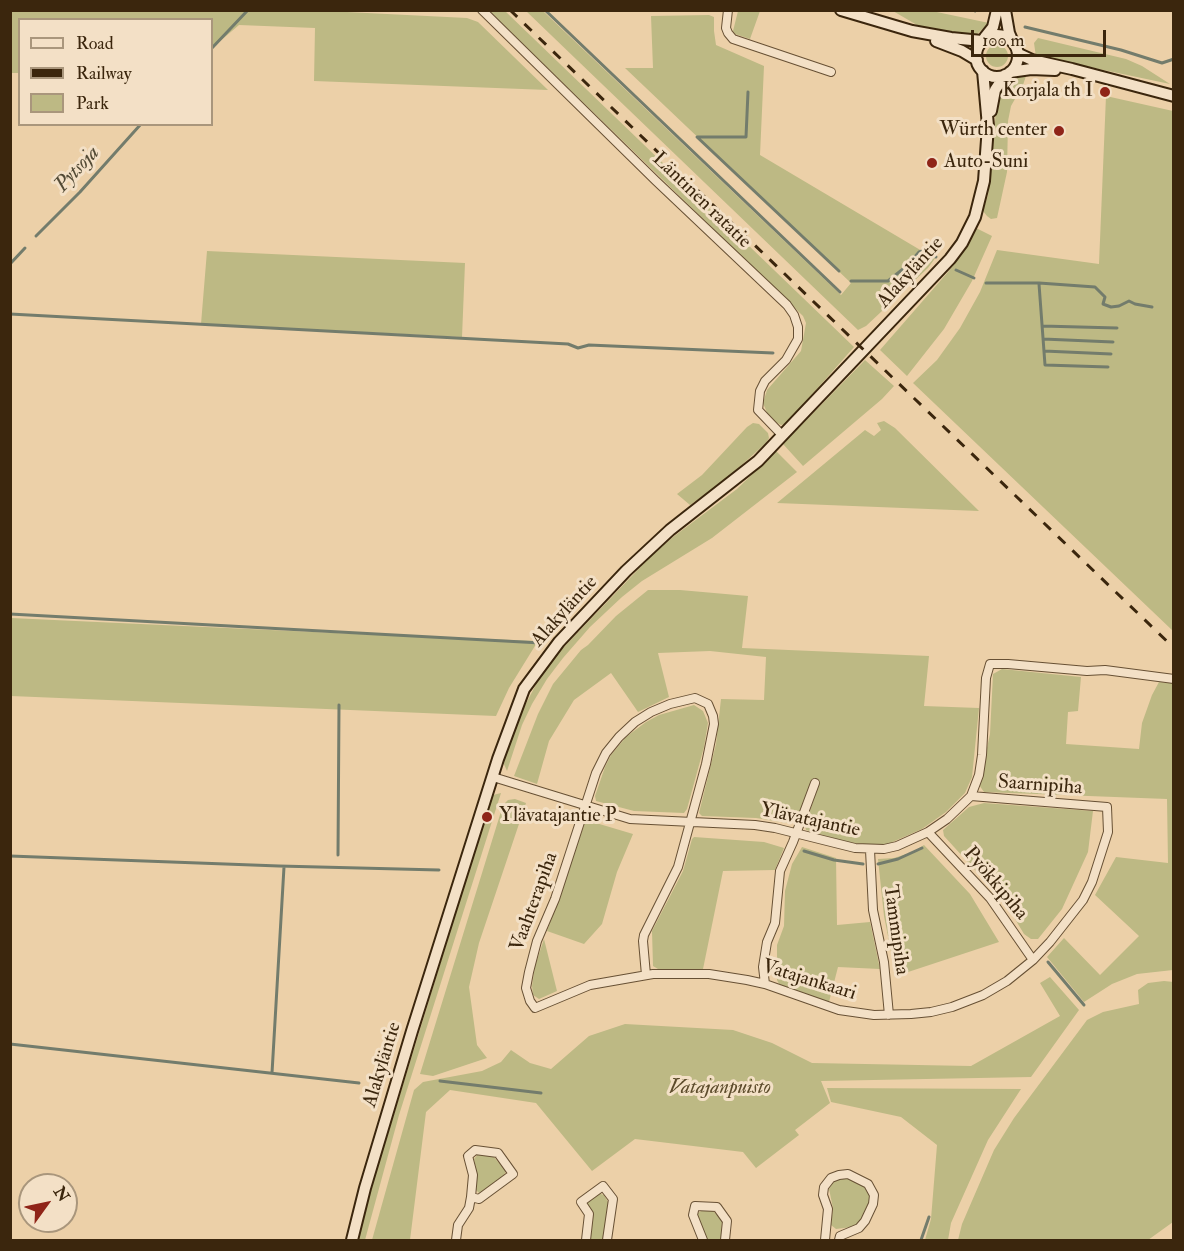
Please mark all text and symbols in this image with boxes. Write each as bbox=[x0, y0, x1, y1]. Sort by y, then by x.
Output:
legend bbox=[18, 18, 213, 126]
scale bar bbox=[974, 18, 1109, 56]
text: 100 m bbox=[982, 29, 1025, 52]
text: Road bbox=[76, 32, 114, 55]
text: Railway bbox=[76, 62, 132, 85]
place label: Korjala th I bbox=[1003, 80, 1093, 104]
marker: Korjala th I bbox=[1098, 85, 1112, 99]
text: Park bbox=[76, 92, 109, 115]
place label: Würth center bbox=[940, 119, 1047, 143]
marker: Würth center bbox=[1052, 124, 1066, 138]
water label: Pytsoja bbox=[50, 141, 106, 199]
street label: Läntinen ratatie bbox=[646, 148, 756, 254]
place label: Auto-Suni bbox=[944, 151, 1028, 175]
marker: Auto-Suni bbox=[925, 156, 939, 170]
street label: Alakyläntie bbox=[873, 232, 949, 314]
street label: Alakyläntie bbox=[527, 571, 603, 653]
street label: Saarnipiha bbox=[997, 771, 1083, 801]
street label: Ylävatajantie bbox=[758, 799, 862, 843]
place label: Ylävatajantie P bbox=[499, 805, 616, 829]
marker: Ylävatajantie P bbox=[480, 810, 494, 824]
street label: Pyökkipiha bbox=[957, 842, 1033, 926]
street label: Vaahterapiha bbox=[506, 849, 564, 955]
street label: Tammipiha bbox=[877, 883, 913, 977]
street label: Vatajankaari bbox=[759, 955, 859, 1007]
street label: Alakyläntie bbox=[359, 1019, 407, 1111]
park label: Vatajanpuisto bbox=[669, 1077, 771, 1101]
north arrow bbox=[18, 1173, 78, 1233]
text: N bbox=[49, 1183, 74, 1206]

